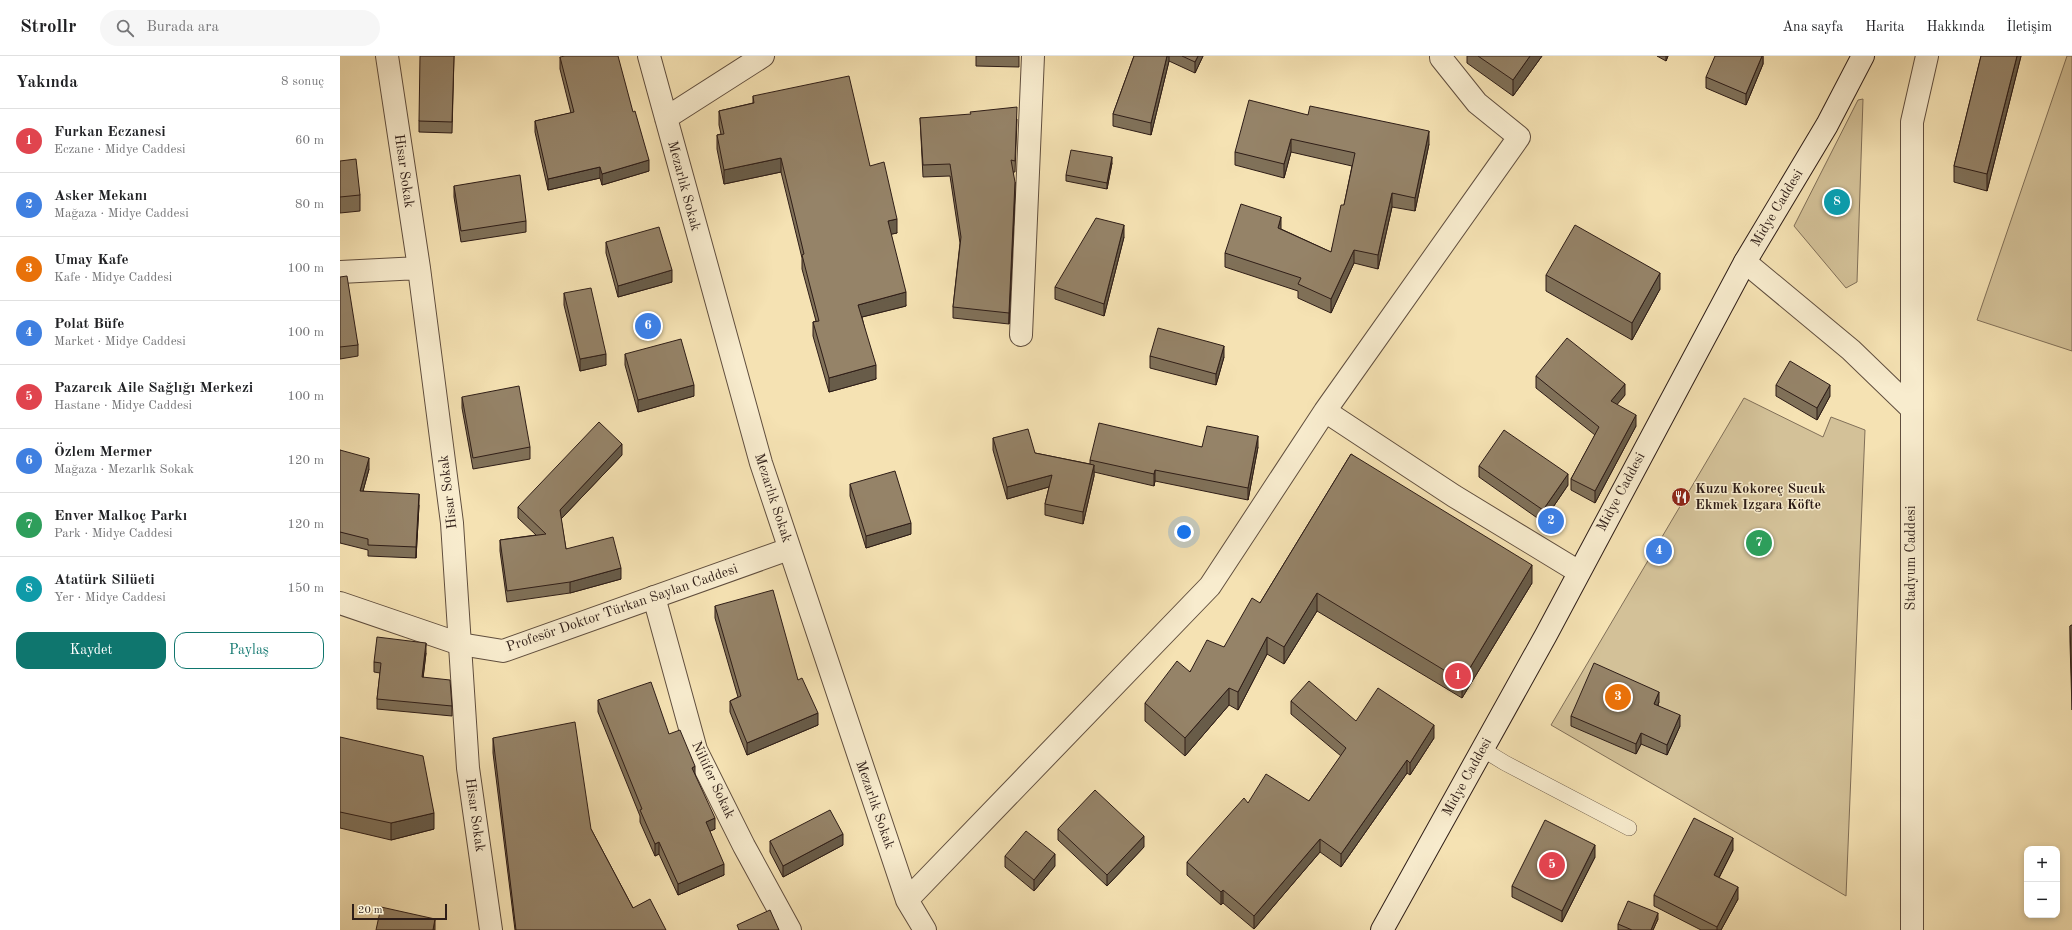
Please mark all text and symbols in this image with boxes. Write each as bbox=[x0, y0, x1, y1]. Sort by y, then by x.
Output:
search box bbox=[100, 10, 380, 46]
icon: search bbox=[114, 17, 136, 39]
text: Strollr bbox=[20, 18, 76, 37]
text: Burada ara bbox=[146, 20, 219, 35]
text: Ana sayfa bbox=[1782, 20, 1843, 34]
text: Harita bbox=[1865, 20, 1905, 34]
text: Hakkında bbox=[1927, 20, 1985, 34]
text: İletişim bbox=[2007, 20, 2052, 34]
text: Yakında bbox=[16, 74, 78, 91]
text: 8 sonuç bbox=[281, 75, 324, 88]
text: Furkan Eczanesi bbox=[54, 125, 166, 140]
street label: Hisar Sokak bbox=[392, 133, 416, 209]
text: 1 bbox=[25, 134, 33, 147]
text: 60 m bbox=[295, 134, 324, 147]
street label: Mezarlık Sokak bbox=[665, 139, 703, 233]
text: Eczane · Midye Caddesi bbox=[54, 143, 186, 156]
street label: Midye Caddesi bbox=[1749, 167, 1806, 249]
pin: 8 bbox=[1824, 187, 1850, 217]
text: Asker Mekanı bbox=[54, 189, 147, 204]
text: 2 bbox=[25, 198, 33, 211]
text: 80 m bbox=[295, 198, 324, 211]
text: Mağaza · Midye Caddesi bbox=[54, 207, 189, 220]
text: Umay Kafe bbox=[54, 253, 129, 268]
text: 3 bbox=[25, 262, 33, 275]
text: 100 m bbox=[287, 262, 324, 275]
text: Kafe · Midye Caddesi bbox=[54, 271, 172, 284]
pin: 6 bbox=[635, 311, 661, 341]
text: Polat Büfe bbox=[54, 317, 124, 332]
text: 4 bbox=[25, 326, 33, 339]
text: 100 m bbox=[287, 326, 324, 339]
text: Market · Midye Caddesi bbox=[54, 335, 186, 348]
text: Pazarcık Aile Sağlığı Merkezi bbox=[54, 381, 253, 396]
text: 5 bbox=[25, 390, 33, 403]
text: 100 m bbox=[287, 390, 324, 403]
text: Hastane · Midye Caddesi bbox=[54, 399, 192, 412]
text: Özlem Mermer bbox=[54, 445, 152, 460]
street label: Midye Caddesi bbox=[1594, 450, 1648, 534]
street label: Mezarlık Sokak bbox=[752, 452, 794, 544]
text: 6 bbox=[25, 454, 33, 467]
text: 120 m bbox=[287, 454, 324, 467]
street label: Hisar Sokak bbox=[437, 454, 459, 530]
text: Mağaza · Mezarlık Sokak bbox=[54, 463, 194, 476]
place label: Kuzu Kokoreç Sucuk Ekmek Izgara Köfte bbox=[1695, 482, 1826, 512]
restaurant icon: Kuzu Kokoreç Sucuk Ekmek Izgara Köfte bbox=[1670, 486, 1692, 508]
street label: Stadyum Caddesi bbox=[1904, 505, 1918, 610]
pin: 2 bbox=[1538, 506, 1564, 536]
text: Enver Malkoç Parkı bbox=[54, 509, 187, 524]
text: 7 bbox=[25, 518, 33, 531]
text: 120 m bbox=[287, 518, 324, 531]
your location bbox=[1174, 522, 1194, 542]
text: Park · Midye Caddesi bbox=[54, 527, 173, 540]
pin: 7 bbox=[1746, 528, 1772, 558]
pin: 4 bbox=[1646, 536, 1672, 566]
street label: Profesör Doktor Türkan Saylan Caddesi bbox=[505, 562, 740, 654]
text: Atatürk Silüeti bbox=[54, 573, 155, 588]
text: 8 bbox=[25, 582, 33, 595]
text: 150 m bbox=[287, 582, 324, 595]
text: Yer · Midye Caddesi bbox=[54, 591, 166, 604]
button: Kaydet bbox=[16, 632, 166, 669]
button: Paylaş bbox=[174, 632, 324, 669]
pin: 1 bbox=[1445, 661, 1471, 691]
pin: 3 bbox=[1605, 682, 1631, 712]
street label: Midye Caddesi bbox=[1440, 735, 1494, 819]
street label: Nilüfer Sokak bbox=[689, 739, 737, 821]
street label: Mezarlık Sokak bbox=[853, 759, 897, 851]
street label: Hisar Sokak bbox=[463, 777, 487, 853]
map controls bbox=[2024, 846, 2060, 918]
button: + bbox=[2024, 846, 2060, 882]
pin: 5 bbox=[1539, 850, 1565, 880]
button: − bbox=[2024, 882, 2060, 918]
scale bar bbox=[352, 902, 447, 921]
text: 20 m bbox=[358, 905, 383, 916]

